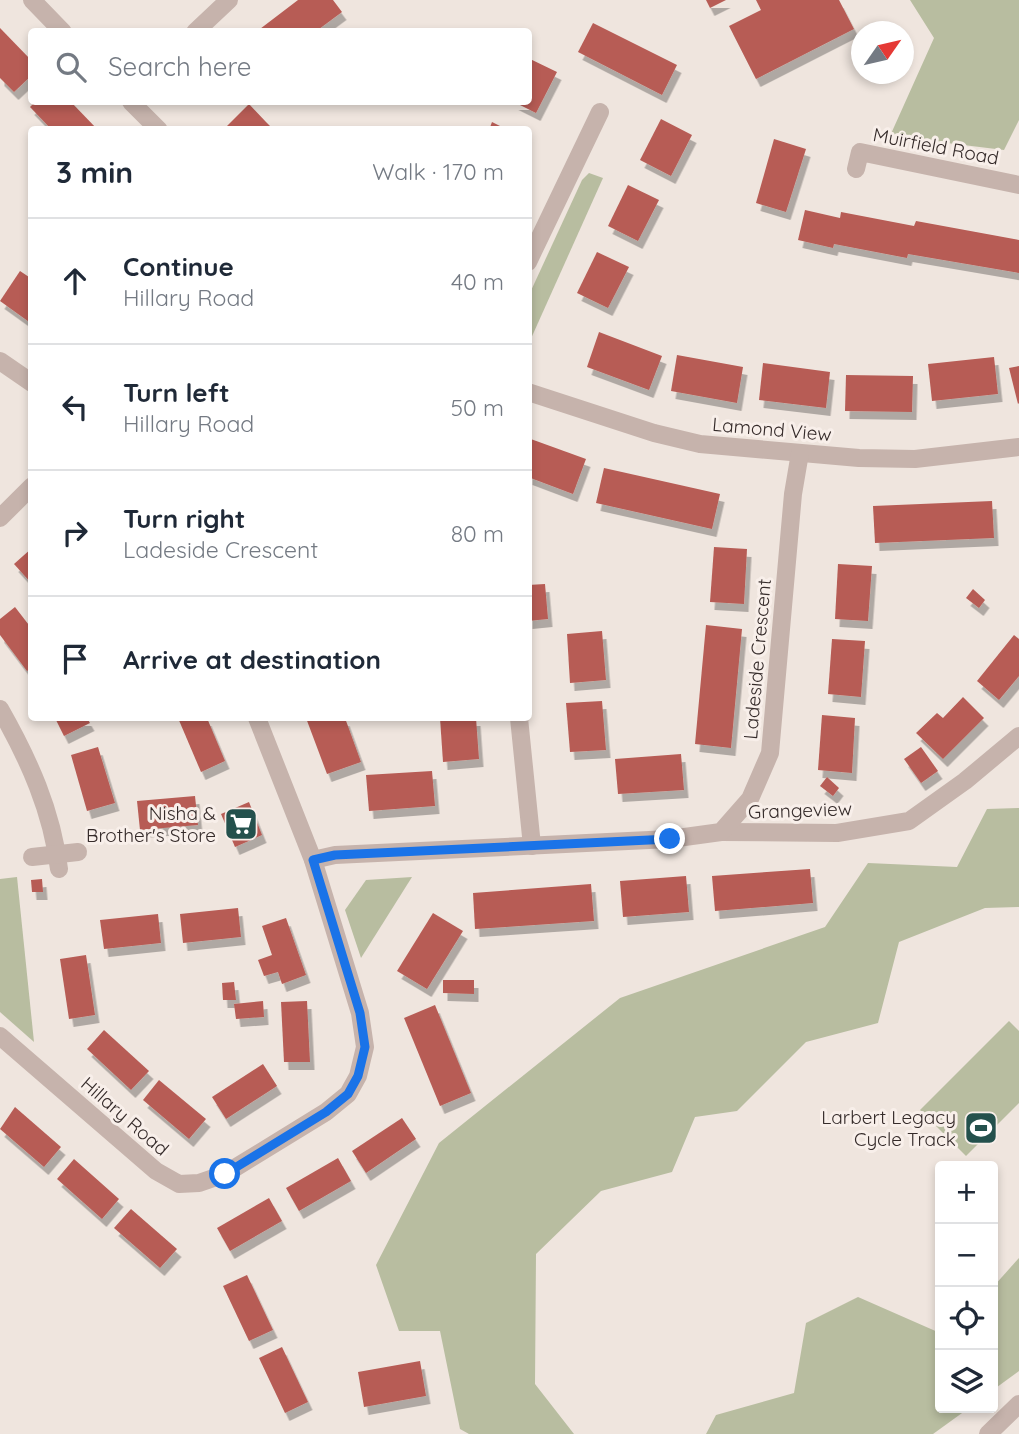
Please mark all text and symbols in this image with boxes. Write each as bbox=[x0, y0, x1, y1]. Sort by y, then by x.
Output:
north arrow bbox=[851, 21, 914, 84]
search box bbox=[28, 28, 532, 105]
icon: search bbox=[52, 48, 90, 86]
text: Search here bbox=[108, 50, 252, 83]
street label: Muirfield Road bbox=[871, 122, 1001, 170]
text: 3 min bbox=[56, 153, 133, 191]
text: Walk · 170 m bbox=[372, 157, 504, 186]
text: Continue bbox=[123, 250, 234, 283]
icon: ahead bbox=[56, 262, 94, 300]
text: 40 m bbox=[451, 267, 504, 296]
text: Hillary Road bbox=[123, 283, 254, 312]
text: Turn left bbox=[123, 376, 230, 409]
icon: left bbox=[56, 388, 94, 426]
text: 50 m bbox=[451, 393, 504, 422]
text: Hillary Road bbox=[123, 409, 254, 438]
street label: Lamond View bbox=[711, 412, 833, 446]
text: Turn right bbox=[123, 502, 245, 535]
icon: right bbox=[56, 514, 94, 552]
text: 80 m bbox=[451, 519, 504, 548]
text: Ladeside Crescent bbox=[123, 535, 318, 564]
street label: Ladeside Crescent bbox=[738, 578, 776, 740]
icon: arrive bbox=[56, 640, 94, 678]
text: Arrive at destination bbox=[123, 643, 381, 676]
street label: Grangeview bbox=[748, 796, 852, 824]
place label: Nisha & Brother's Store bbox=[86, 801, 216, 847]
supermarket icon: Nisha & Brother's Store bbox=[222, 805, 260, 843]
route end bbox=[654, 823, 685, 854]
street label: Hillary Road bbox=[76, 1071, 174, 1161]
place label: Larbert Legacy Cycle Track bbox=[821, 1105, 956, 1151]
sports icon: Larbert Legacy Cycle Track bbox=[962, 1109, 1000, 1147]
route start bbox=[209, 1158, 240, 1189]
map controls bbox=[935, 1161, 998, 1413]
button: + bbox=[935, 1161, 998, 1224]
button: − bbox=[935, 1224, 998, 1287]
button: locate bbox=[935, 1287, 998, 1350]
button: layers bbox=[935, 1350, 998, 1413]

